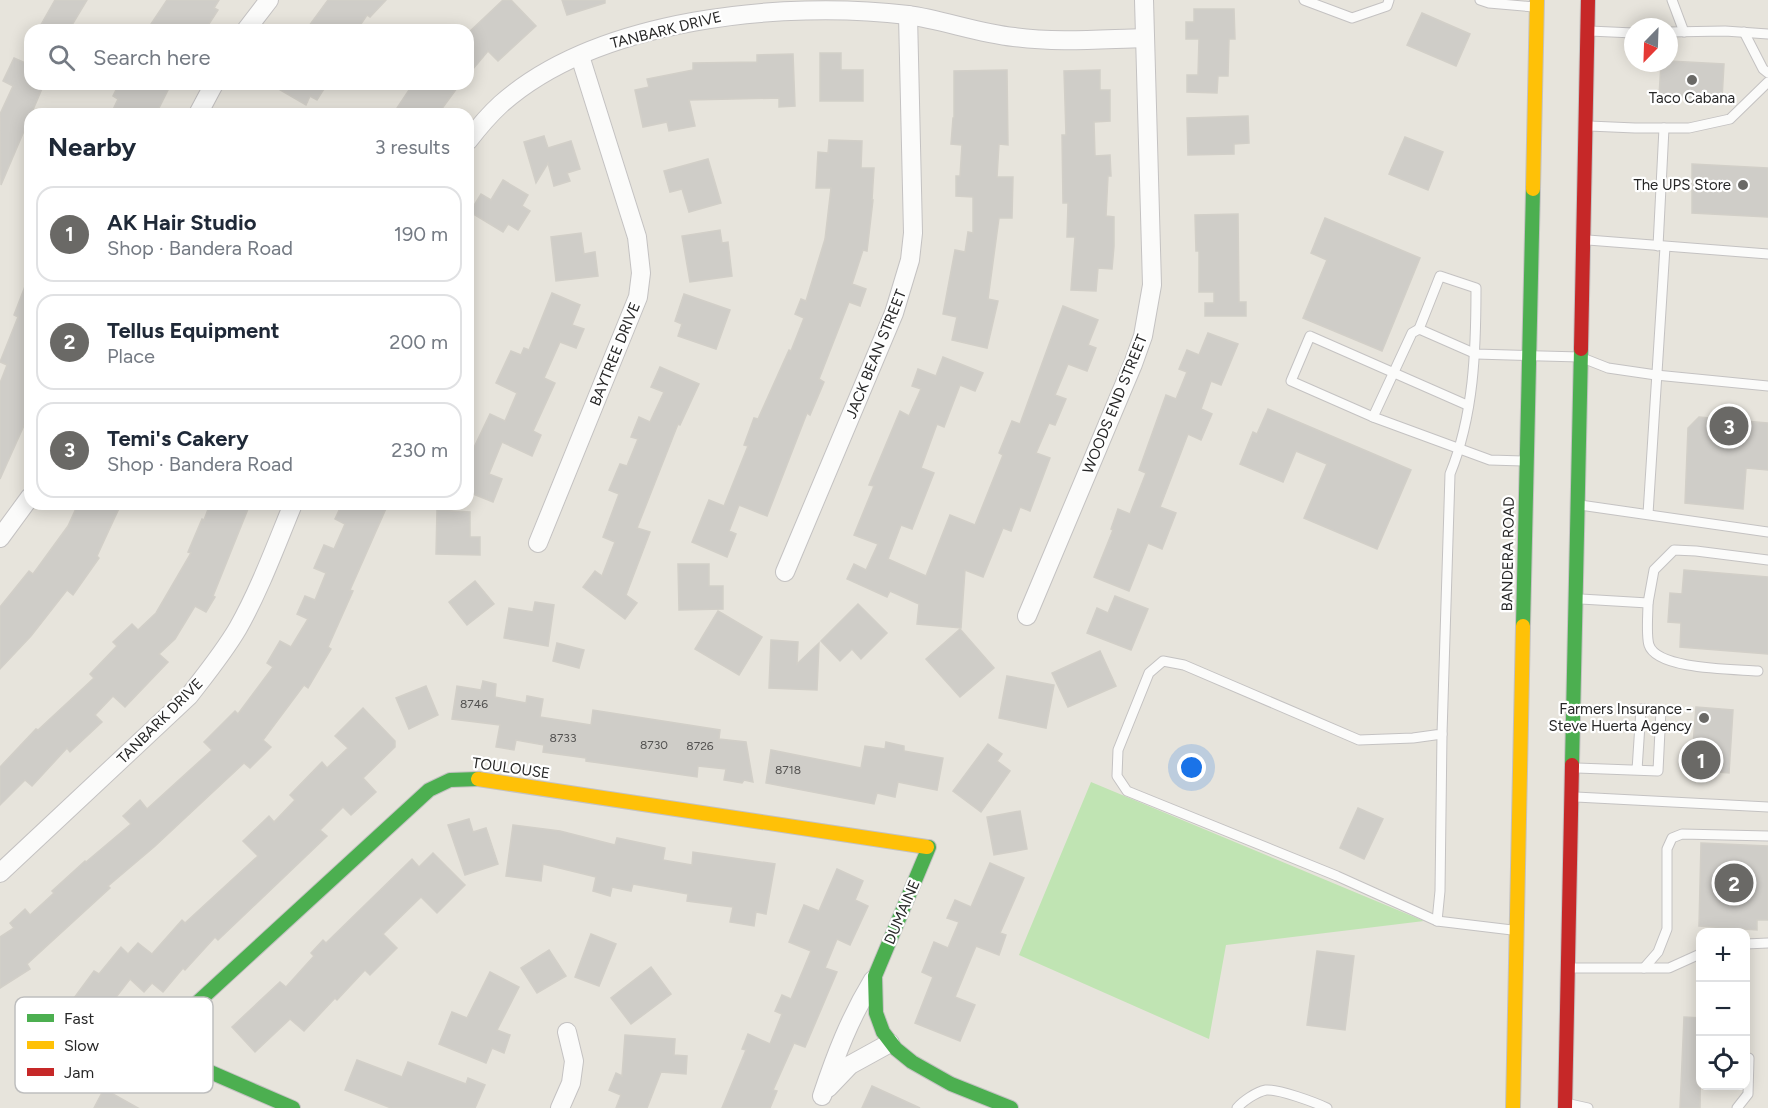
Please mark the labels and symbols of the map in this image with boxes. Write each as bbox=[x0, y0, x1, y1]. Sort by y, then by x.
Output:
street label: TANBARK DRIVE bbox=[609, 8, 723, 52]
north arrow bbox=[1624, 18, 1678, 72]
marker: Taco Cabana bbox=[1685, 73, 1699, 87]
place label: Taco Cabana bbox=[1649, 89, 1735, 107]
place label: The UPS Store bbox=[1633, 176, 1731, 194]
marker: The UPS Store bbox=[1736, 178, 1750, 192]
street label: JACK BEAN STREET bbox=[842, 286, 910, 421]
street label: BAYTREE DRIVE bbox=[586, 299, 644, 409]
street label: WOODS END STREET bbox=[1079, 331, 1151, 476]
pin: 3 bbox=[1710, 404, 1748, 448]
street label: BANDERA ROAD bbox=[1498, 496, 1518, 612]
street label: TANBARK DRIVE bbox=[113, 674, 207, 768]
house number: 8746 bbox=[460, 697, 488, 711]
place label: Farmers Insurance - Steve Huerta Agency bbox=[1549, 700, 1692, 735]
marker: Farmers Insurance - Steve Huerta Agency bbox=[1697, 711, 1711, 725]
house number: 8733 bbox=[550, 731, 576, 745]
house number: 8730 bbox=[640, 738, 668, 752]
pin: 1 bbox=[1682, 738, 1720, 783]
house number: 8726 bbox=[686, 739, 714, 753]
your location bbox=[1177, 753, 1206, 782]
street label: TOULOUSE bbox=[471, 754, 551, 782]
house number: 8718 bbox=[775, 763, 801, 777]
pin: 2 bbox=[1714, 860, 1754, 906]
street label: DUMAINE bbox=[880, 877, 924, 947]
legend bbox=[15, 997, 213, 1093]
text: Fast bbox=[64, 1009, 94, 1028]
text: Slow bbox=[64, 1036, 99, 1055]
text: Jam bbox=[64, 1063, 94, 1082]

